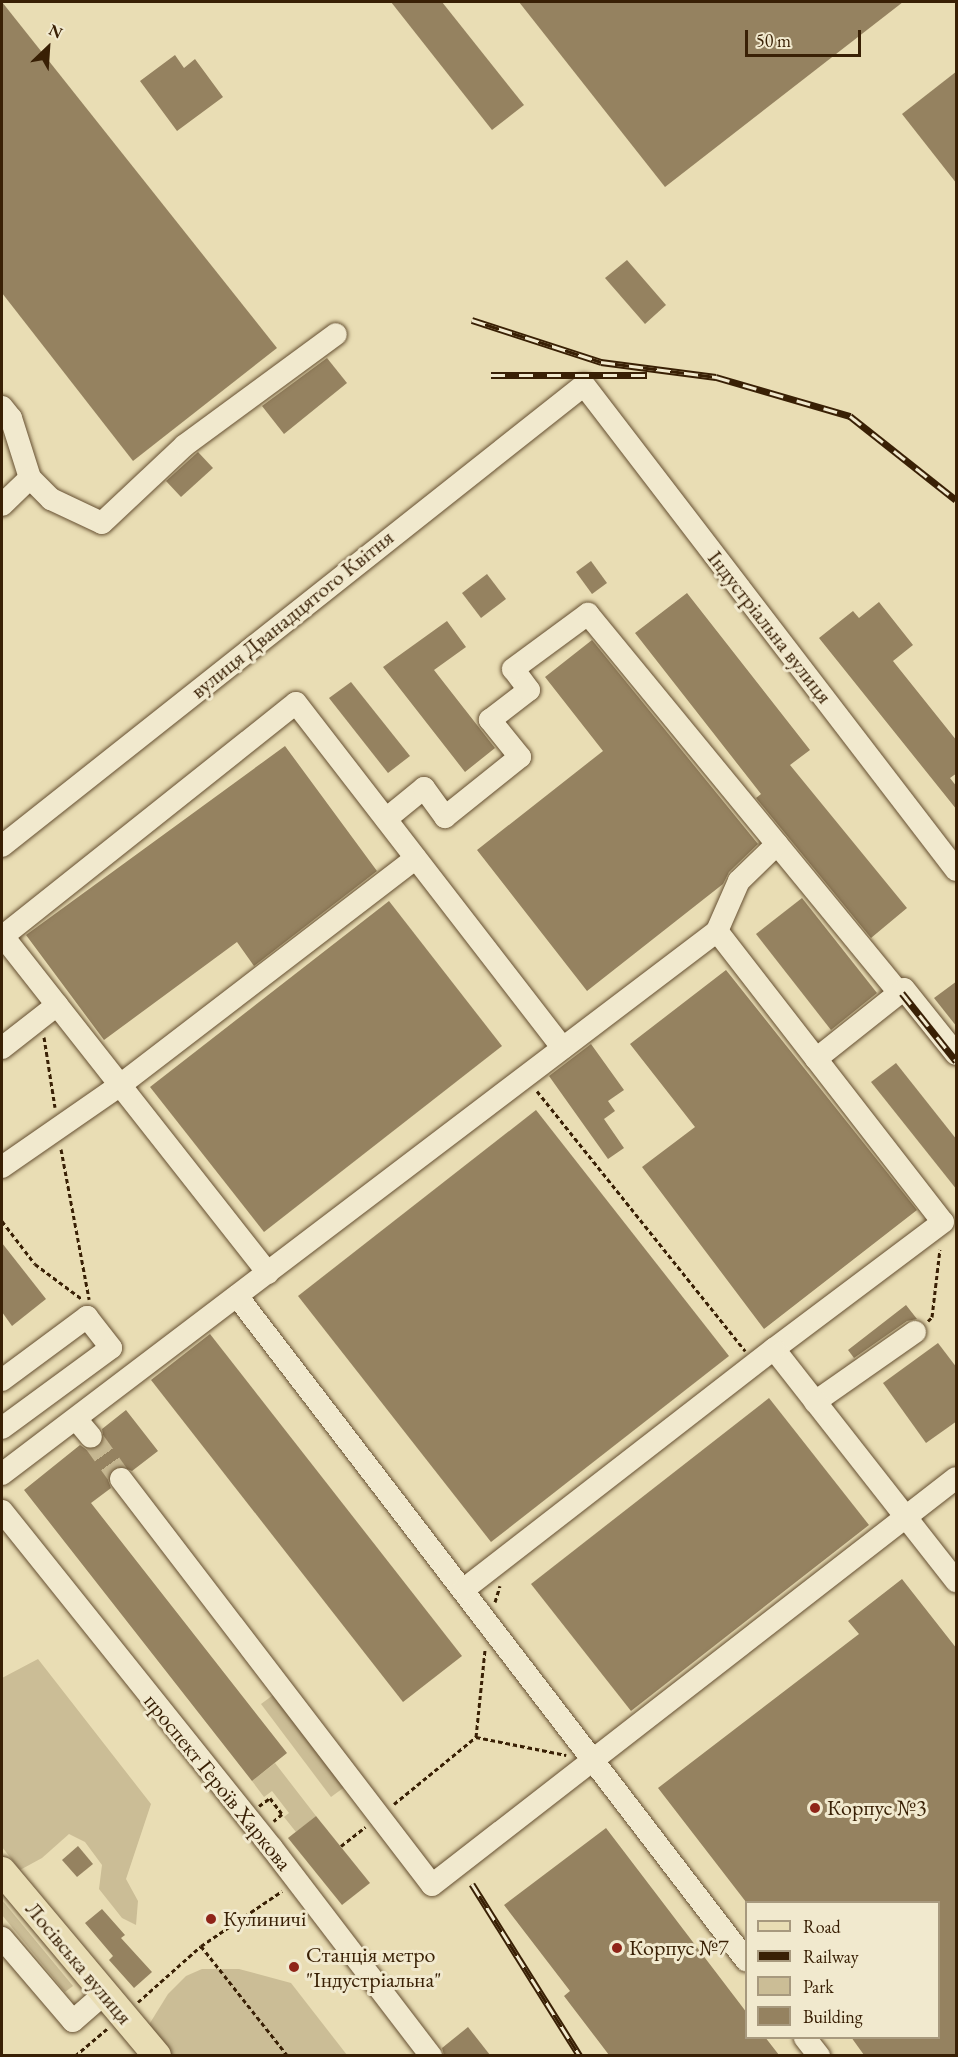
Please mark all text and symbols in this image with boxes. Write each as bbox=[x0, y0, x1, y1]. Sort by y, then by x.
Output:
north arrow bbox=[18, 18, 78, 78]
scale bar bbox=[748, 18, 864, 56]
text: N bbox=[46, 19, 66, 43]
text: 50 m bbox=[756, 29, 791, 52]
street label: вулиця Дванадцятого Квітня bbox=[185, 524, 399, 704]
street label: Індустріальна вулиця bbox=[702, 545, 838, 709]
street label: проспект Героїв Харкова bbox=[139, 1688, 297, 1876]
place label: Корпус №3 bbox=[827, 1795, 927, 1821]
marker: Корпус №3 bbox=[808, 1801, 822, 1815]
street label: Лосівська вулиця bbox=[20, 1896, 138, 2030]
legend bbox=[745, 1901, 940, 2039]
place label: Кулиничі bbox=[223, 1906, 306, 1932]
marker: Кулиничі bbox=[204, 1912, 218, 1926]
text: Road bbox=[803, 1915, 841, 1938]
place label: Корпус №7 bbox=[629, 1935, 729, 1961]
place label: Станція метро "Індустріальна" bbox=[306, 1941, 441, 1993]
marker: Корпус №7 bbox=[610, 1941, 624, 1955]
text: Railway bbox=[803, 1945, 859, 1968]
marker: Станція метро "Індустріальна" bbox=[287, 1960, 301, 1974]
text: Park bbox=[803, 1975, 834, 1998]
text: Building bbox=[803, 2005, 863, 2028]

